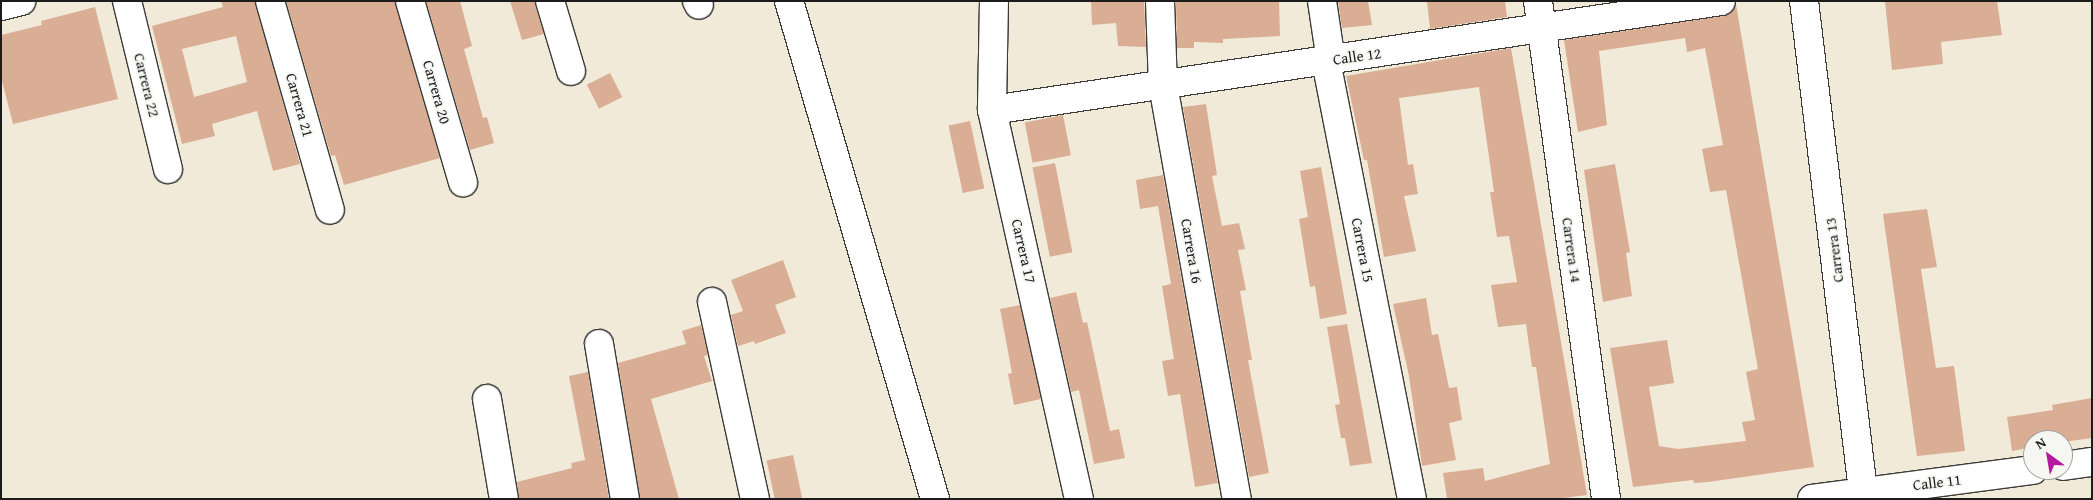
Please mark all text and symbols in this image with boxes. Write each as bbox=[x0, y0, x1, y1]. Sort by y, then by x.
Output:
street label: Calle 12 bbox=[1332, 44, 1382, 68]
street label: Carrera 22 bbox=[130, 51, 164, 119]
street label: Carrera 20 bbox=[419, 58, 455, 126]
street label: Carrera 21 bbox=[282, 71, 318, 139]
street label: Carrera 15 bbox=[1348, 216, 1378, 284]
street label: Carrera 14 bbox=[1559, 216, 1585, 284]
street label: Carrera 17 bbox=[1008, 217, 1040, 285]
street label: Carrera 16 bbox=[1177, 217, 1207, 285]
street label: Carrera 13 bbox=[1821, 217, 1847, 283]
north arrow bbox=[2023, 430, 2073, 480]
text: N bbox=[2031, 432, 2050, 454]
street label: Calle 11 bbox=[1912, 470, 1962, 494]

